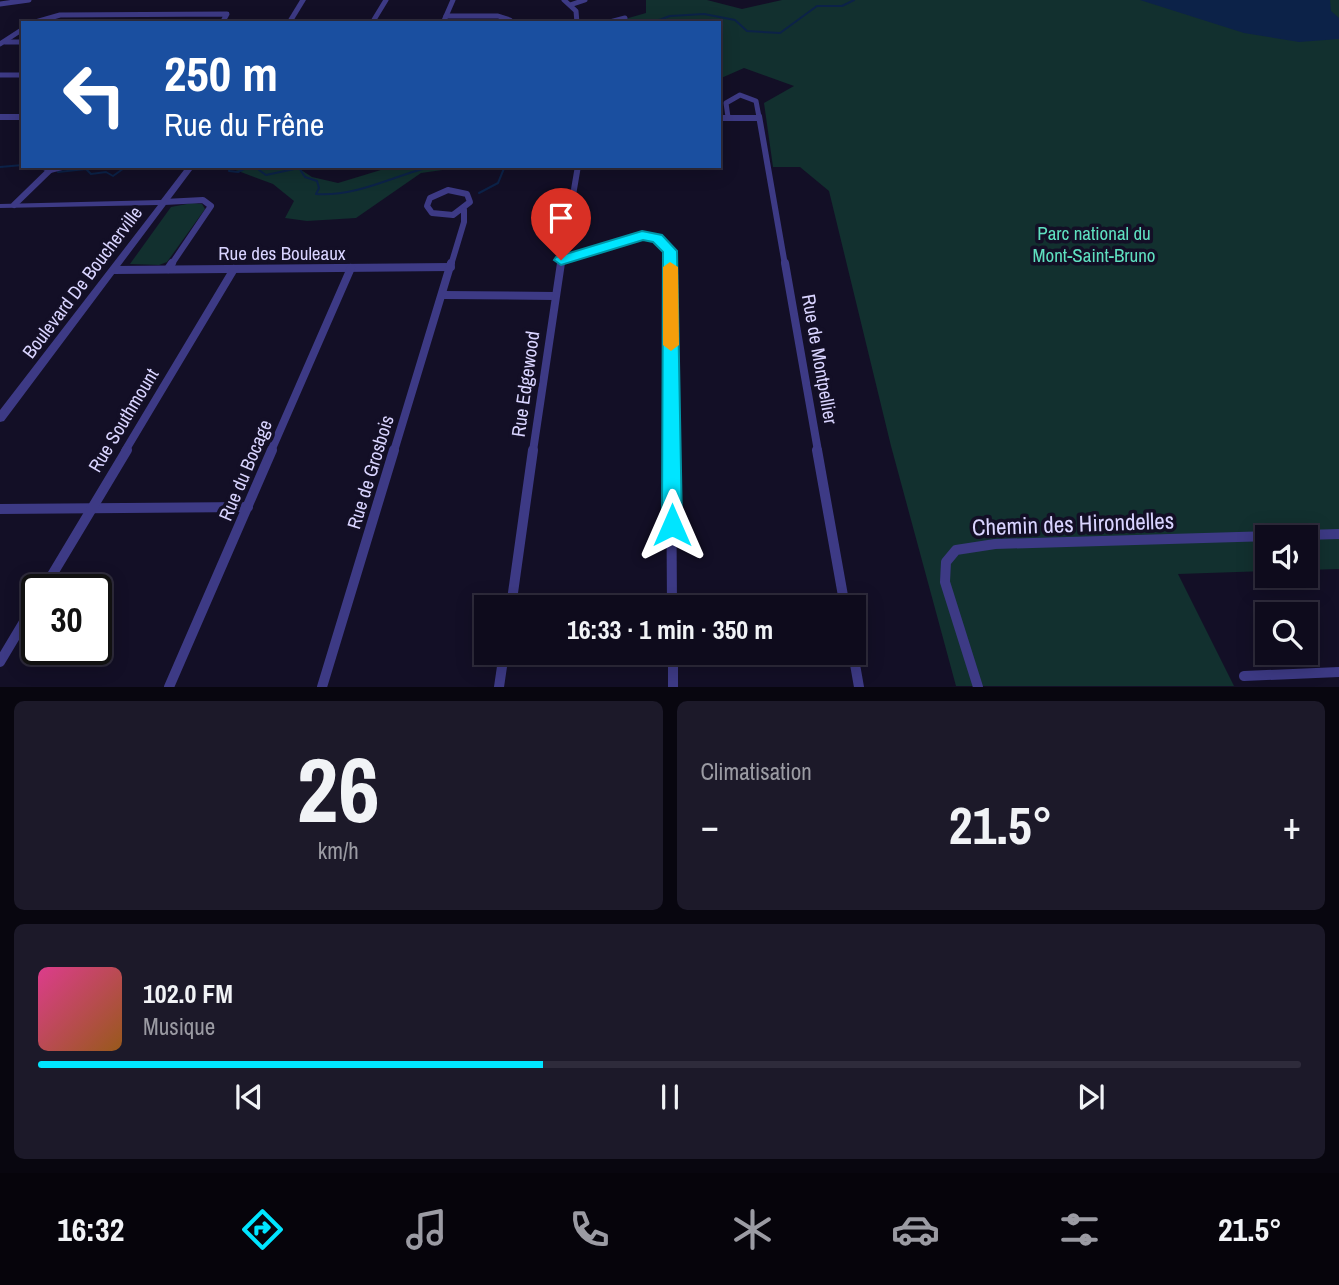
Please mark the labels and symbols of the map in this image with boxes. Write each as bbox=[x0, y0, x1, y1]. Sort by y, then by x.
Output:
pin bbox=[531, 188, 591, 260]
street label: Boulevard De Boucherville bbox=[16, 201, 148, 363]
park label: Parc national du Mont-Saint-Bruno bbox=[1033, 220, 1155, 268]
street label: Rue des Bouleaux bbox=[218, 240, 346, 266]
street label: Rue de Montpellier bbox=[796, 292, 844, 427]
street label: Rue Edgewood bbox=[505, 329, 545, 439]
street label: Rue Southmount bbox=[82, 363, 165, 477]
street label: Rue de Grosbois bbox=[340, 412, 400, 532]
street label: Rue du Bocage bbox=[212, 415, 278, 525]
position arrow bbox=[635, 488, 709, 562]
street label: Chemin des Hirondelles bbox=[971, 504, 1175, 543]
speed limit sign: 30 bbox=[21, 574, 112, 665]

